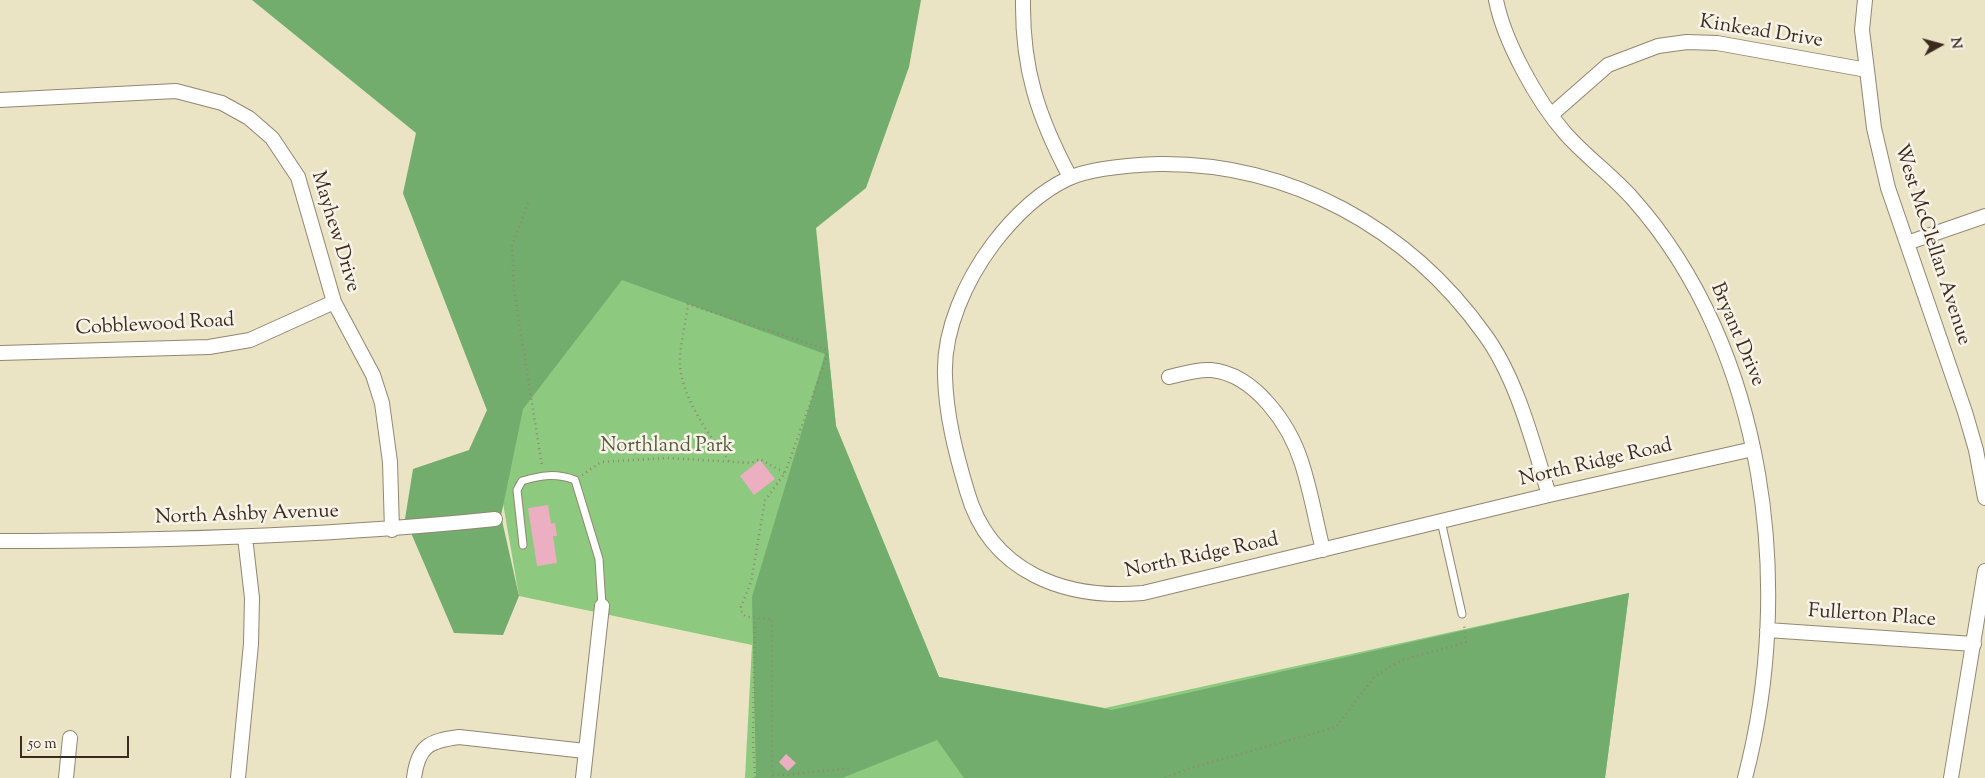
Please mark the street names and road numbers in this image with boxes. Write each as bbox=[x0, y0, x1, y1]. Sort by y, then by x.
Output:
street label: Kinkead Drive bbox=[1698, 11, 1824, 55]
street label: West McClellan Avenue bbox=[1887, 142, 1975, 348]
street label: Mayhew Drive bbox=[304, 169, 364, 295]
street label: Bryant Drive bbox=[1703, 280, 1769, 390]
street label: Cobblewood Road bbox=[75, 310, 235, 342]
street label: North Ridge Road bbox=[1517, 435, 1675, 493]
street label: North Ashby Avenue bbox=[155, 501, 339, 531]
street label: North Ridge Road bbox=[1123, 529, 1281, 585]
street label: Fullerton Place bbox=[1807, 601, 1937, 633]

